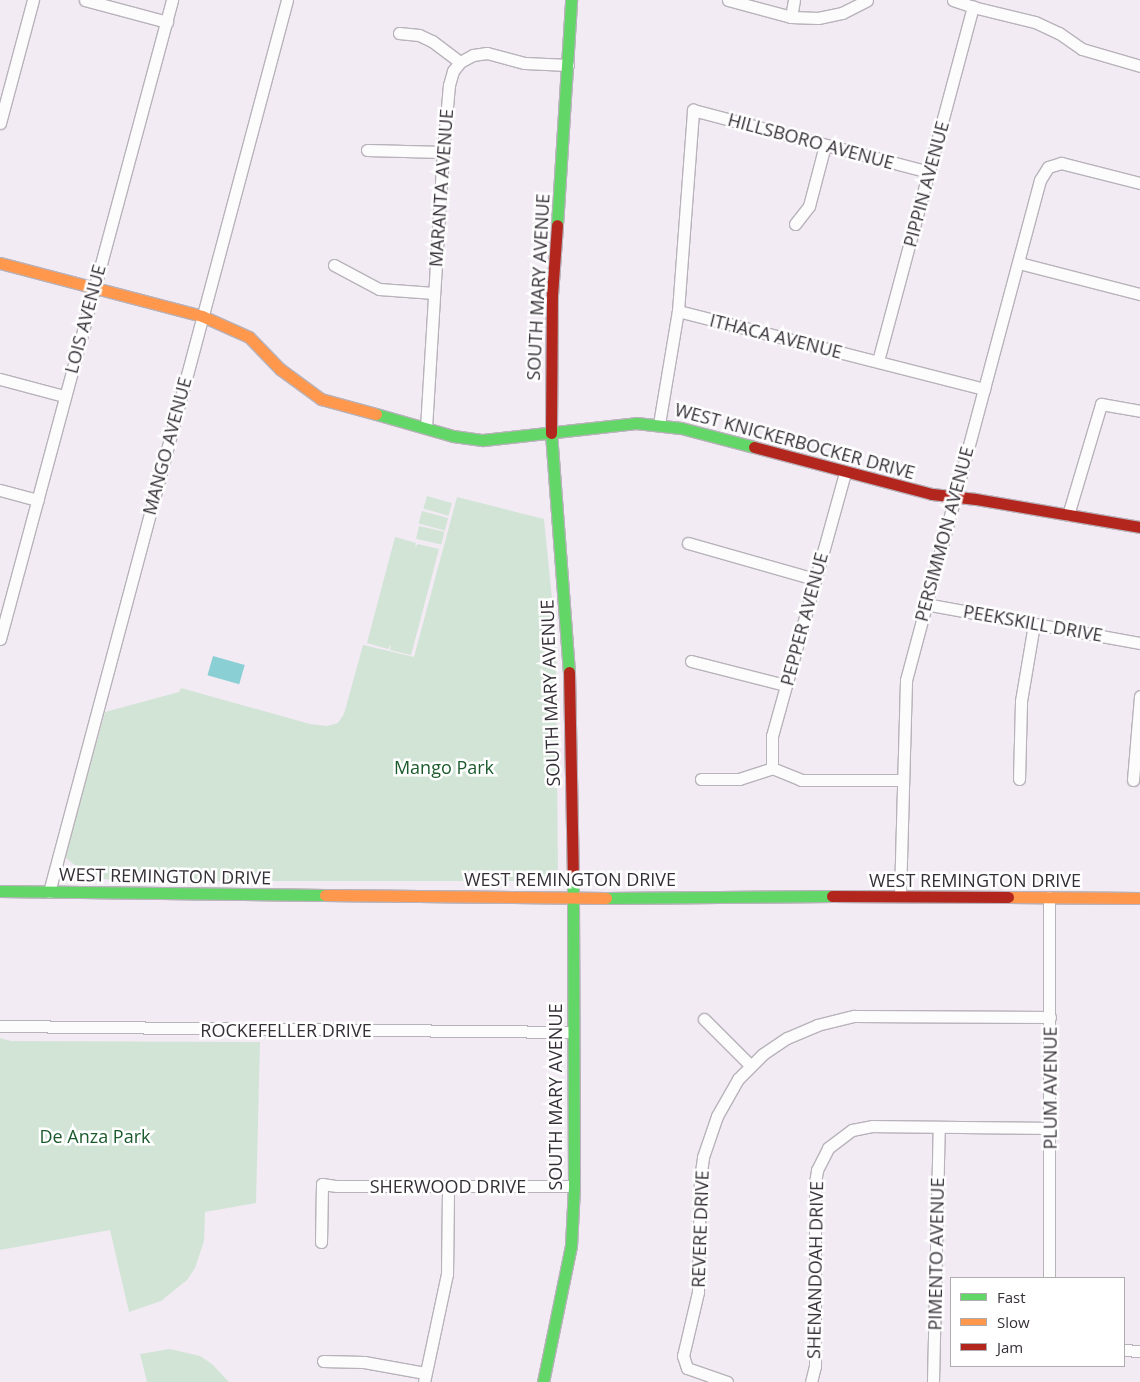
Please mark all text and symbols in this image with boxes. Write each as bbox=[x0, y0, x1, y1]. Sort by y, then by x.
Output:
street label: MARANTA AVENUE bbox=[425, 108, 457, 268]
street label: HILLSBORO AVENUE bbox=[726, 108, 896, 174]
street label: PIPPIN AVENUE bbox=[899, 119, 953, 249]
street label: SOUTH MARY AVENUE bbox=[522, 193, 554, 381]
street label: LOIS AVENUE bbox=[60, 262, 110, 376]
street label: ITHACA AVENUE bbox=[708, 309, 844, 363]
street label: MANGO AVENUE bbox=[138, 375, 196, 517]
street label: WEST KNICKERBOCKER DRIVE bbox=[672, 398, 918, 484]
street label: PERSIMMON AVENUE bbox=[910, 444, 978, 624]
street label: PEPPER AVENUE bbox=[776, 550, 832, 688]
street label: SOUTH MARY AVENUE bbox=[536, 599, 564, 787]
street label: PEEKSKILL DRIVE bbox=[962, 600, 1104, 646]
park label: Mango Park bbox=[394, 756, 494, 778]
street label: WEST REMINGTON DRIVE bbox=[59, 863, 271, 889]
street label: WEST REMINGTON DRIVE bbox=[464, 868, 676, 890]
street label: WEST REMINGTON DRIVE bbox=[869, 869, 1081, 891]
street label: SOUTH MARY AVENUE bbox=[544, 1003, 566, 1191]
street label: ROCKEFELLER DRIVE bbox=[200, 1019, 372, 1041]
street label: PLUM AVENUE bbox=[1039, 1026, 1061, 1150]
park label: De Anza Park bbox=[39, 1125, 151, 1147]
street label: REVERE DRIVE bbox=[687, 1170, 713, 1288]
street label: SHERWOOD DRIVE bbox=[370, 1175, 526, 1197]
street label: PIMENTO AVENUE bbox=[924, 1177, 948, 1331]
street label: SHENANDOAH DRIVE bbox=[803, 1181, 827, 1359]
legend bbox=[950, 1277, 1125, 1367]
text: Fast bbox=[997, 1287, 1026, 1307]
text: Slow bbox=[997, 1312, 1030, 1332]
text: Jam bbox=[997, 1337, 1023, 1357]

